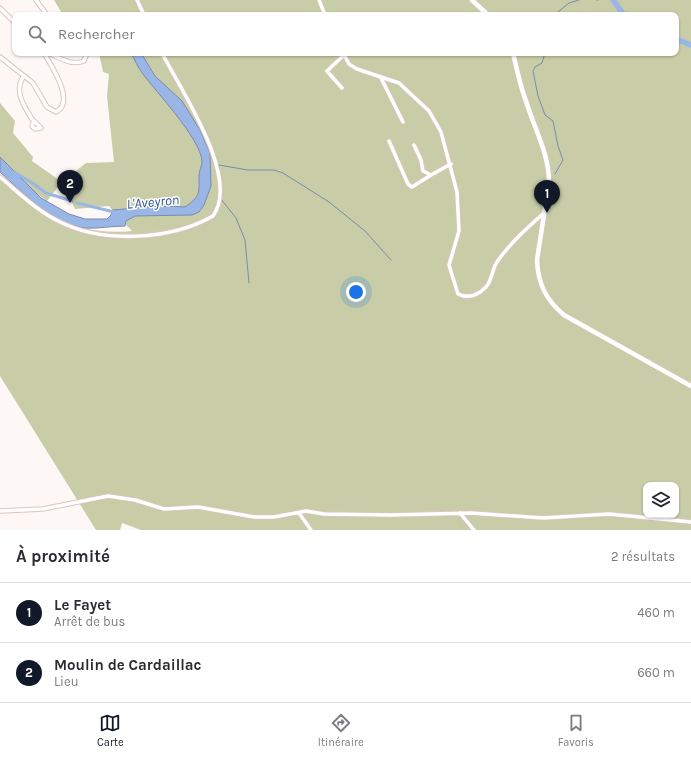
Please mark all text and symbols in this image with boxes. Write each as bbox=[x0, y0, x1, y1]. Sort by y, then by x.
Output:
search box bbox=[12, 12, 679, 56]
icon: search bbox=[26, 23, 48, 45]
text: Rechercher bbox=[58, 25, 135, 43]
pin: 2 bbox=[57, 170, 83, 203]
pin: 1 bbox=[534, 180, 560, 213]
water label: L'Aveyron bbox=[126, 191, 180, 213]
your location bbox=[346, 282, 366, 302]
map controls bbox=[643, 482, 679, 518]
button: layers bbox=[643, 482, 679, 518]
text: À proximité bbox=[16, 546, 110, 566]
text: 2 résultats bbox=[611, 549, 675, 564]
text: Le Fayet bbox=[54, 596, 111, 614]
text: 1 bbox=[27, 605, 31, 620]
text: 460 m bbox=[637, 605, 675, 620]
text: Arrêt de bus bbox=[54, 614, 125, 629]
text: Moulin de Cardaillac bbox=[54, 656, 202, 674]
text: 2 bbox=[25, 665, 33, 680]
text: 660 m bbox=[637, 665, 675, 680]
text: Lieu bbox=[54, 674, 79, 689]
tab: Carte bbox=[97, 712, 124, 749]
tab: Itinéraire bbox=[318, 712, 364, 749]
tab: Favoris bbox=[558, 712, 594, 749]

